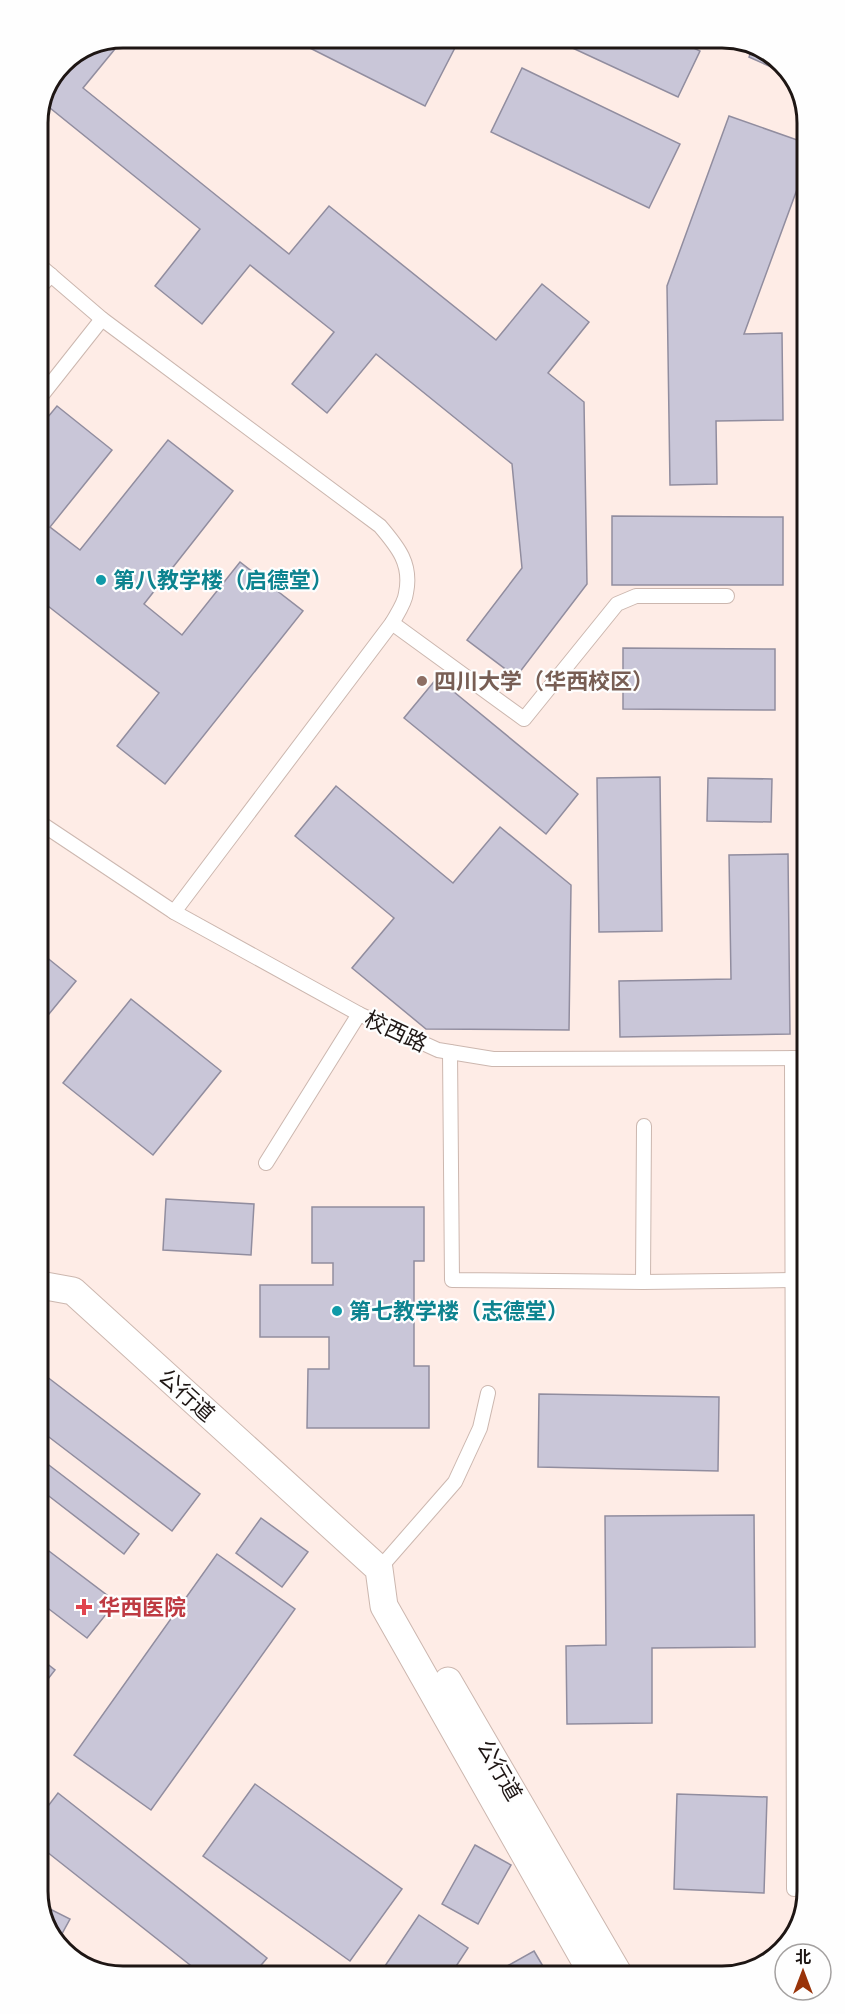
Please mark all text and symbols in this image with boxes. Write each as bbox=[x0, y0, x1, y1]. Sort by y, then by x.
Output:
place label: 第八教学楼（启德堂） bbox=[113, 566, 333, 594]
marker: 第八教学楼（启德堂） bbox=[94, 573, 108, 587]
place label: 四川大学（华西校区） bbox=[434, 667, 654, 695]
marker: 四川大学（华西校区） bbox=[415, 674, 429, 688]
street label: 校西路 bbox=[360, 1004, 432, 1058]
place label: 第七教学楼（志德堂） bbox=[349, 1297, 569, 1325]
marker: 第七教学楼（志德堂） bbox=[330, 1304, 344, 1318]
street label: 公行道 bbox=[153, 1363, 221, 1427]
place label: 华西医院 bbox=[98, 1593, 186, 1621]
marker: 华西医院 bbox=[75, 1598, 93, 1616]
street label: 公行道 bbox=[471, 1734, 529, 1806]
north arrow bbox=[773, 1942, 833, 2002]
text: 北 bbox=[795, 1947, 811, 1967]

